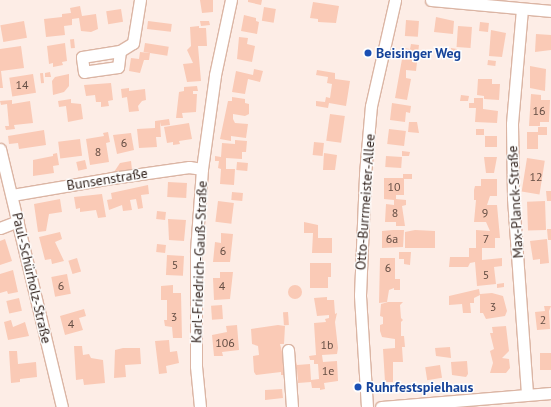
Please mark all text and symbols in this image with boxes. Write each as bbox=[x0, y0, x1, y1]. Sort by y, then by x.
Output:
place label: Beisinger Weg bbox=[376, 45, 461, 61]
marker: Beisinger Weg bbox=[363, 48, 373, 58]
house number: 14 bbox=[15, 78, 29, 92]
house number: 16 bbox=[532, 104, 546, 118]
street label: Otto-Burrmeister-Allee bbox=[352, 133, 378, 271]
house number: 6 bbox=[121, 136, 127, 150]
house number: 8 bbox=[95, 145, 101, 159]
street label: Max-Planck-Straße bbox=[504, 145, 526, 259]
street label: Bunsenstraße bbox=[65, 164, 149, 194]
house number: 12 bbox=[529, 170, 543, 184]
street label: Karl-Friedrich-Gauß-Straße bbox=[188, 180, 210, 344]
house number: 10 bbox=[387, 180, 401, 194]
house number: 8 bbox=[392, 206, 398, 220]
house number: 9 bbox=[482, 206, 488, 220]
street label: Paul-Schürholz-Straße bbox=[9, 211, 55, 345]
house number: 6a bbox=[386, 232, 398, 246]
house number: 7 bbox=[483, 232, 489, 246]
house number: 6 bbox=[220, 244, 226, 258]
house number: 5 bbox=[172, 258, 178, 272]
house number: 6 bbox=[385, 261, 391, 275]
house number: 5 bbox=[483, 268, 489, 282]
house number: 6 bbox=[58, 279, 64, 293]
house number: 4 bbox=[219, 279, 225, 293]
house number: 3 bbox=[490, 300, 496, 314]
house number: 3 bbox=[171, 310, 177, 324]
house number: 2 bbox=[540, 313, 546, 327]
house number: 4 bbox=[68, 317, 74, 331]
house number: 106 bbox=[215, 336, 235, 350]
house number: 1b bbox=[320, 338, 334, 352]
house number: 1e bbox=[322, 364, 334, 378]
place label: Ruhrfestspielhaus bbox=[366, 379, 473, 395]
marker: Ruhrfestspielhaus bbox=[353, 382, 363, 392]

